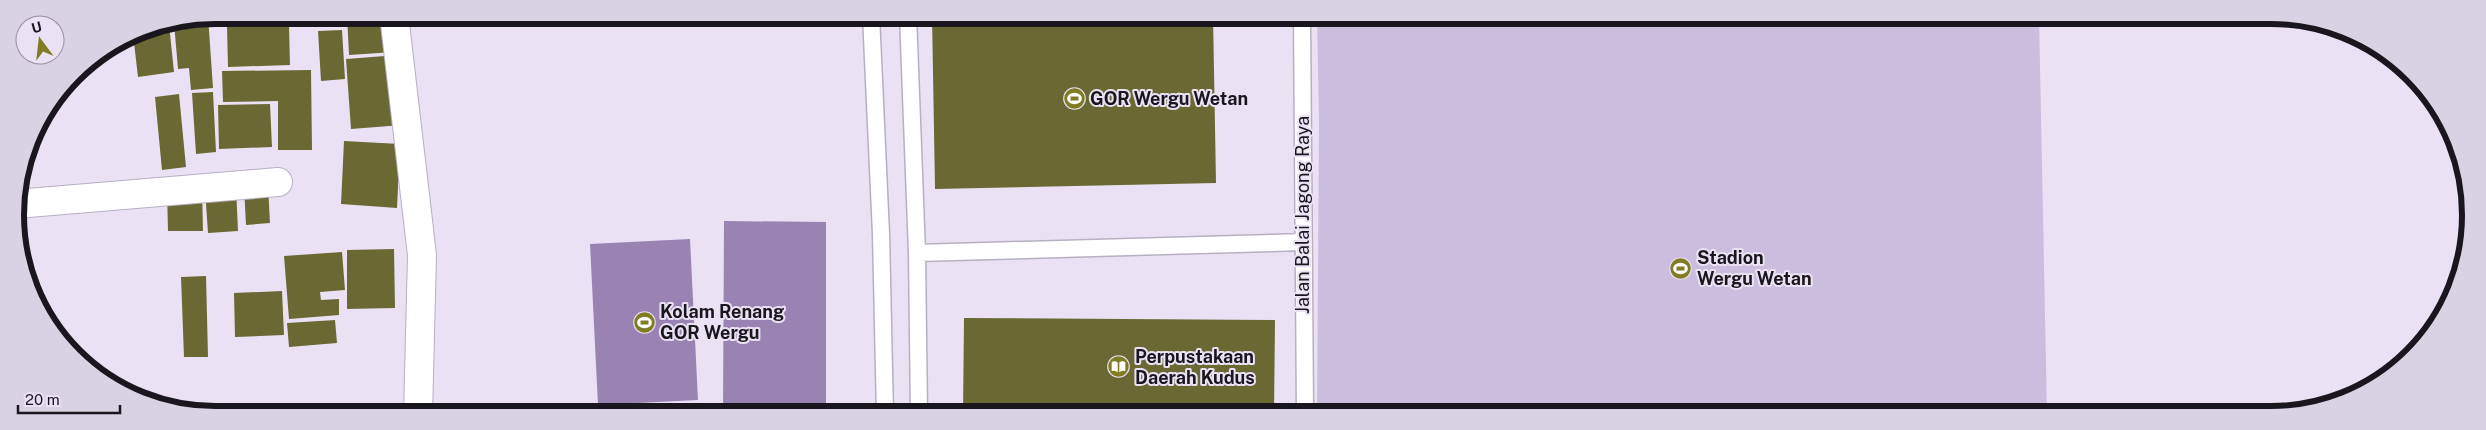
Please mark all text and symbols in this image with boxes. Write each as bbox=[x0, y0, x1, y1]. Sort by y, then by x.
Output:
north arrow bbox=[15, 15, 65, 65]
text: U bbox=[30, 18, 44, 36]
sports icon: GOR Wergu Wetan bbox=[1062, 87, 1086, 111]
place label: GOR Wergu Wetan bbox=[1090, 88, 1248, 109]
street label: Jalan Balai Jagong Raya bbox=[1292, 116, 1313, 314]
place label: Stadion Wergu Wetan bbox=[1697, 247, 1812, 289]
sports icon: Stadion Wergu Wetan bbox=[1669, 256, 1693, 280]
place label: Kolam Renang GOR Wergu bbox=[660, 301, 784, 343]
sports icon: Kolam Renang GOR Wergu bbox=[632, 310, 656, 334]
place label: Perpustakaan Daerah Kudus bbox=[1135, 346, 1255, 388]
library icon: Perpustakaan Daerah Kudus bbox=[1107, 355, 1131, 379]
scale bar bbox=[18, 382, 120, 414]
text: 20 m bbox=[25, 391, 60, 408]

